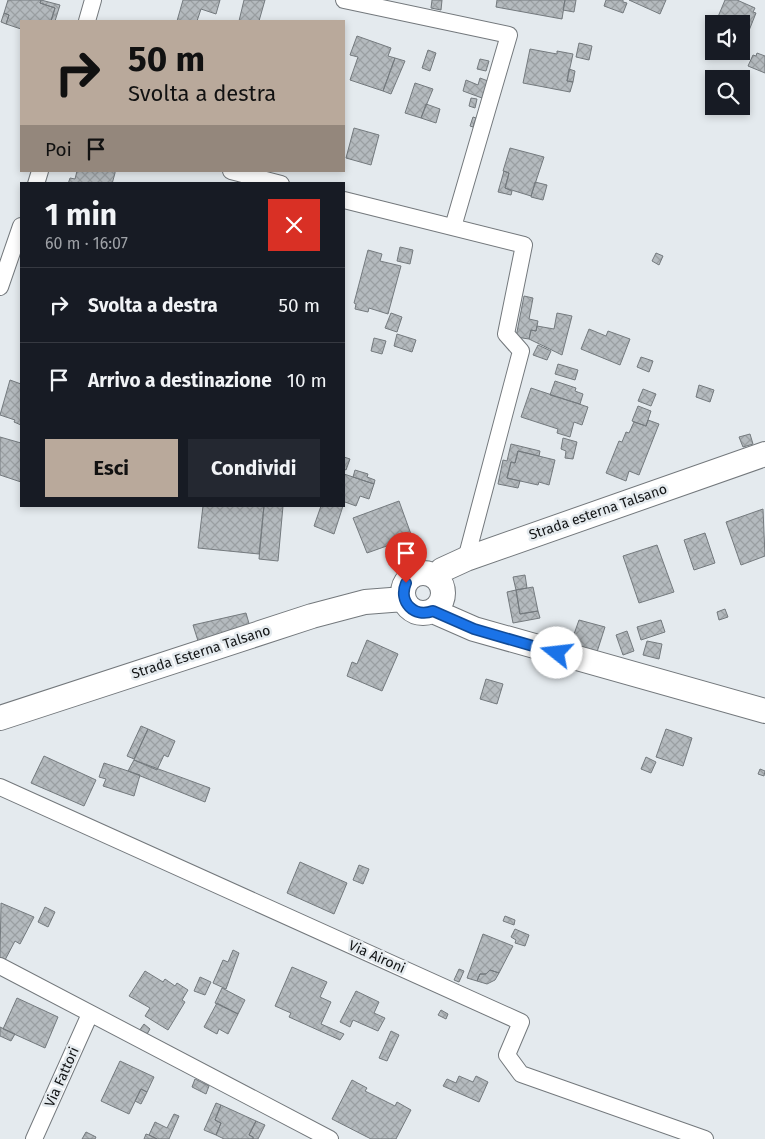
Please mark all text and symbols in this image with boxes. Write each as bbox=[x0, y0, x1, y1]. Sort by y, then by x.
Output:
map controls bbox=[705, 15, 750, 115]
button: sound bbox=[705, 15, 750, 60]
text: 50 m bbox=[128, 38, 205, 80]
icon: right bbox=[45, 40, 110, 105]
button: search bbox=[705, 70, 750, 115]
text: Svolta a destra bbox=[128, 80, 276, 107]
icon: arrive bbox=[82, 135, 110, 163]
text: Poi bbox=[45, 138, 72, 161]
text: 1 min bbox=[45, 197, 117, 233]
button: close bbox=[268, 199, 320, 251]
text: 60 m · 16:07 bbox=[45, 234, 128, 253]
icon: right bbox=[45, 291, 73, 319]
text: Svolta a destra bbox=[88, 294, 218, 317]
text: 50 m bbox=[279, 294, 320, 317]
icon: arrive bbox=[45, 366, 73, 394]
text: Arrivo a destinazione bbox=[88, 369, 272, 392]
text: 10 m bbox=[287, 369, 327, 392]
button: Esci bbox=[45, 439, 178, 497]
button: Condividi bbox=[188, 439, 320, 497]
street label: Strada esterna Talsano bbox=[527, 480, 669, 544]
pin bbox=[385, 532, 427, 583]
icon: arrive bbox=[392, 539, 420, 567]
street label: Strada Esterna Talsano bbox=[130, 622, 272, 682]
position arrow bbox=[530, 626, 582, 678]
street label: Via Aironi bbox=[346, 937, 408, 977]
street label: Via Fattori bbox=[41, 1044, 83, 1110]

